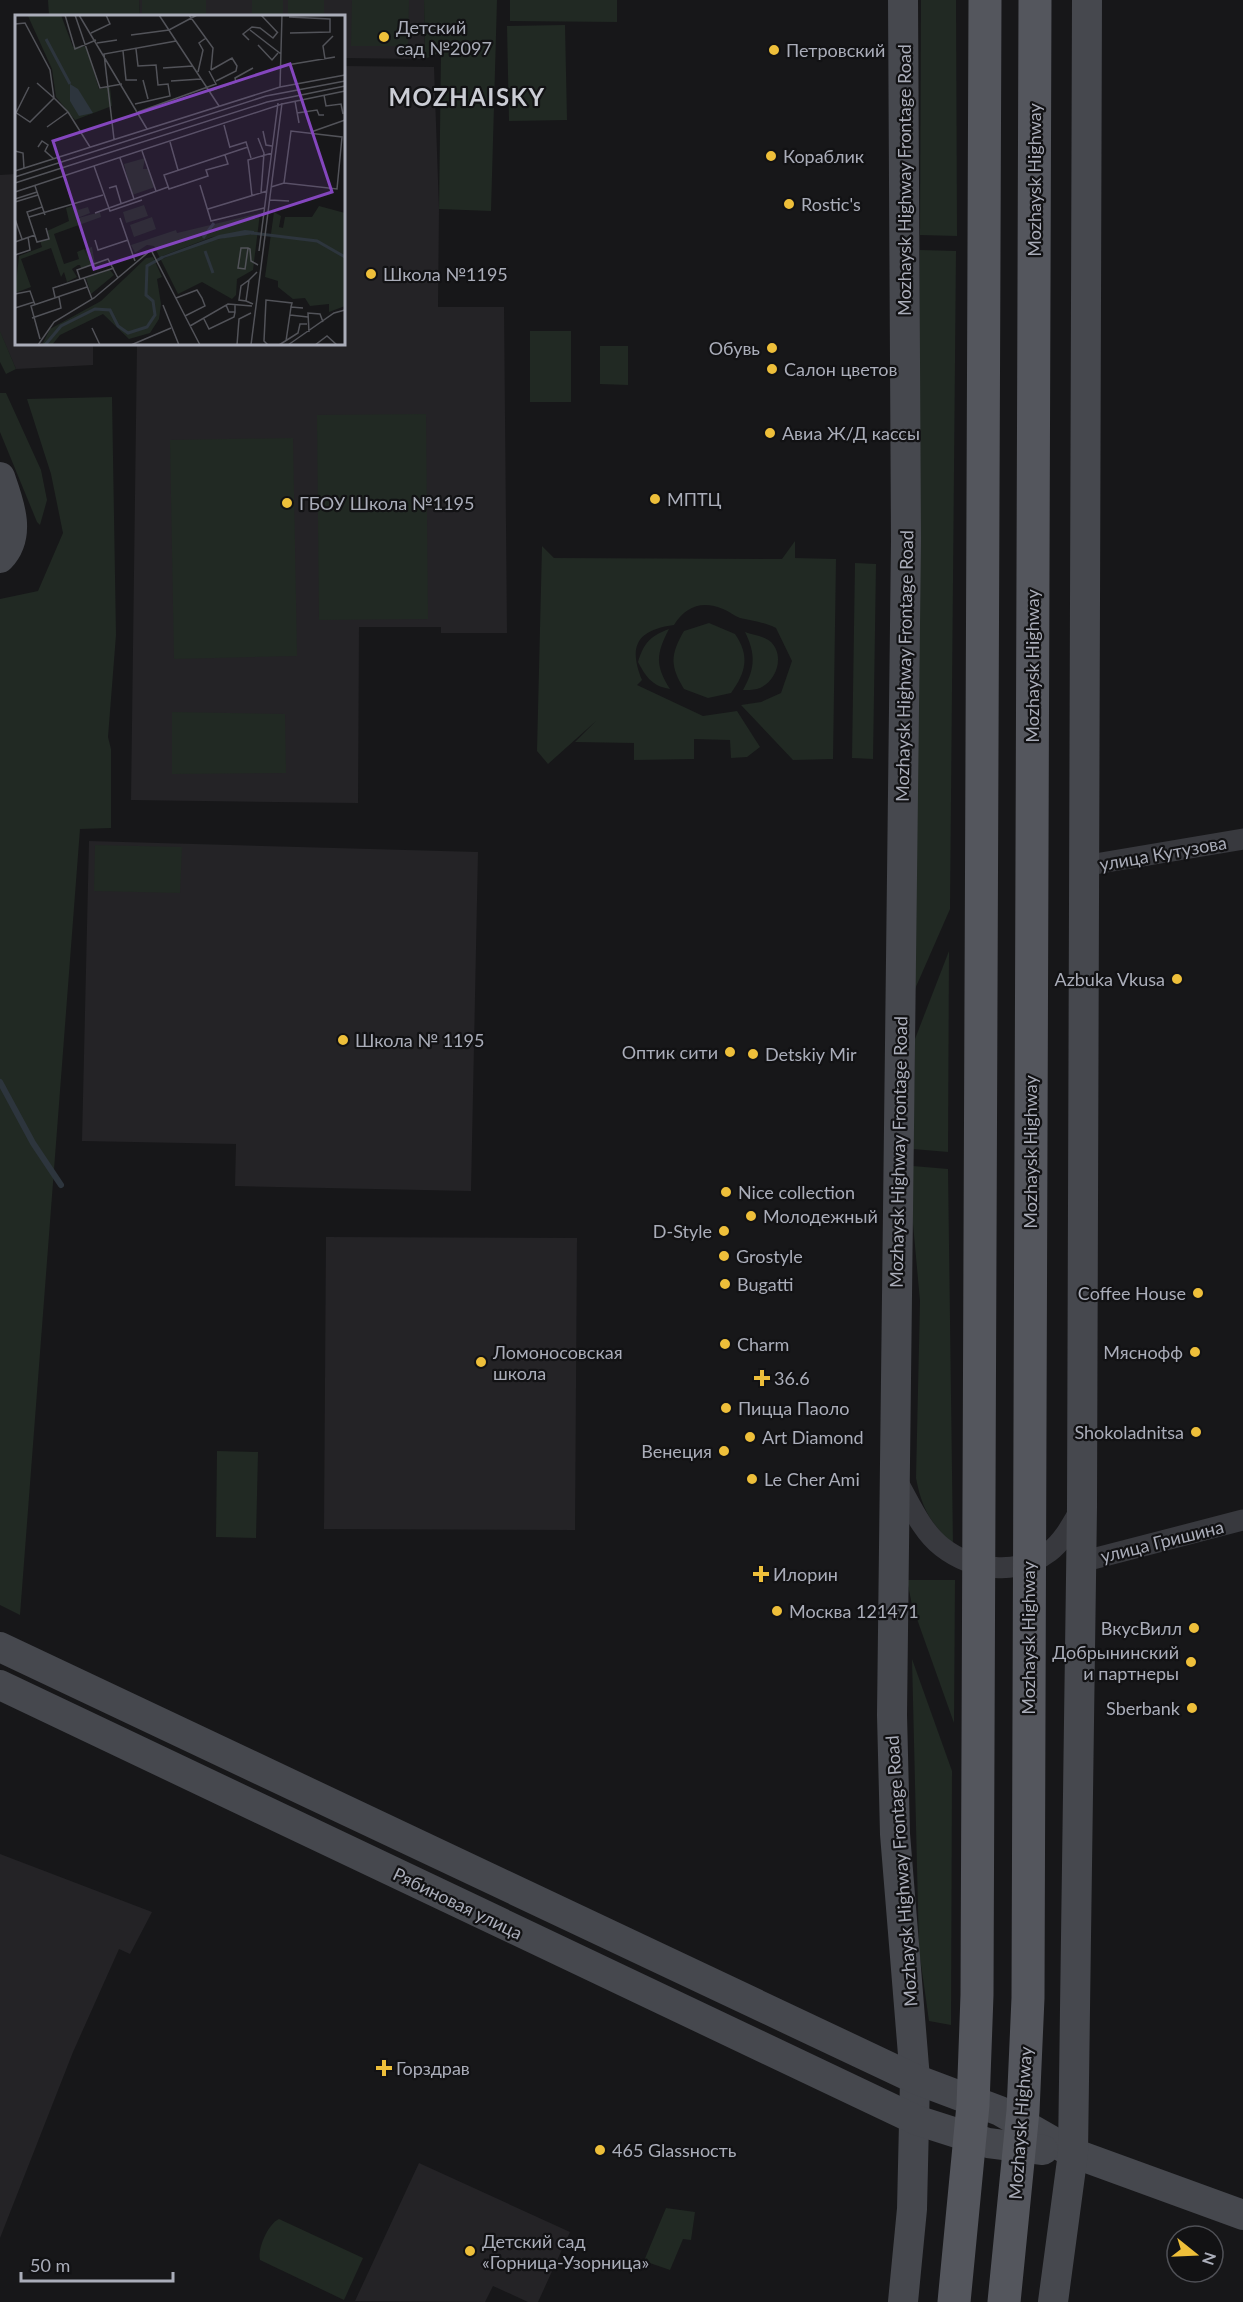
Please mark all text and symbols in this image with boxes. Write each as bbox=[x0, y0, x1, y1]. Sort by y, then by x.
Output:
inset map bbox=[15, 15, 345, 345]
place label: Детский сад №2097 bbox=[396, 16, 492, 59]
marker: Детский сад №2097 bbox=[377, 30, 391, 44]
place label: Петровский bbox=[786, 39, 885, 61]
marker: Петровский bbox=[767, 43, 781, 57]
street label: Mozhaysk Highway Frontage Road bbox=[893, 44, 915, 316]
district label: MOZHAISKY bbox=[388, 82, 546, 111]
street label: Mozhaysk Highway bbox=[1023, 103, 1045, 257]
place label: Кораблик bbox=[783, 145, 865, 167]
marker: Кораблик bbox=[764, 149, 778, 163]
place label: Rostic's bbox=[801, 193, 861, 215]
marker: Rostic's bbox=[782, 197, 796, 211]
place label: Школа №1195 bbox=[383, 263, 508, 285]
marker: Школа №1195 bbox=[364, 267, 378, 281]
place label: Обувь bbox=[709, 337, 760, 359]
marker: Обувь bbox=[765, 341, 779, 355]
place label: Салон цветов bbox=[784, 358, 898, 380]
marker: Салон цветов bbox=[765, 362, 779, 376]
place label: Авиа Ж/Д кассы bbox=[782, 422, 920, 444]
marker: Авиа Ж/Д кассы bbox=[763, 426, 777, 440]
place label: МПТЦ bbox=[667, 488, 722, 510]
place label: ГБОУ Школа №1195 bbox=[299, 492, 474, 514]
marker: МПТЦ bbox=[648, 492, 662, 506]
marker: ГБОУ Школа №1195 bbox=[280, 496, 294, 510]
street label: Mozhaysk Highway Frontage Road bbox=[891, 530, 917, 802]
street label: Mozhaysk Highway bbox=[1021, 589, 1043, 743]
street label: улица Кутузова bbox=[1098, 831, 1228, 875]
place label: Azbuka Vkusa bbox=[1054, 968, 1165, 990]
marker: Azbuka Vkusa bbox=[1170, 972, 1184, 986]
street label: Mozhaysk Highway Frontage Road bbox=[885, 1016, 911, 1288]
place label: Школа № 1195 bbox=[355, 1029, 484, 1051]
marker: Школа № 1195 bbox=[336, 1033, 350, 1047]
place label: Оптик сити bbox=[622, 1041, 718, 1063]
place label: Detskiy Mir bbox=[765, 1043, 857, 1065]
marker: Оптик сити bbox=[723, 1045, 737, 1059]
marker: Detskiy Mir bbox=[746, 1047, 760, 1061]
street label: Mozhaysk Highway bbox=[1019, 1075, 1041, 1229]
place label: Nice collection bbox=[738, 1181, 855, 1203]
marker: Nice collection bbox=[719, 1185, 733, 1199]
place label: Молодежный bbox=[763, 1205, 878, 1227]
marker: Молодежный bbox=[744, 1209, 758, 1223]
place label: D-Style bbox=[653, 1220, 712, 1242]
marker: D-Style bbox=[717, 1224, 731, 1238]
place label: Grostyle bbox=[736, 1245, 803, 1267]
marker: Grostyle bbox=[717, 1249, 731, 1263]
place label: Bugatti bbox=[737, 1273, 793, 1295]
marker: Bugatti bbox=[718, 1277, 732, 1291]
place label: Coffee House bbox=[1078, 1282, 1186, 1304]
marker: Coffee House bbox=[1191, 1286, 1205, 1300]
place label: Charm bbox=[737, 1333, 789, 1355]
marker: Charm bbox=[718, 1337, 732, 1351]
place label: Ломоносовская школа bbox=[492, 1341, 623, 1384]
place label: Мяснофф bbox=[1103, 1341, 1183, 1363]
marker: Мяснофф bbox=[1188, 1345, 1202, 1359]
marker: Ломоносовская школа bbox=[474, 1355, 488, 1369]
place label: 36.6 bbox=[774, 1367, 810, 1389]
marker: 36.6 bbox=[755, 1371, 769, 1385]
place label: Пицца Паоло bbox=[738, 1397, 849, 1419]
marker: Пицца Паоло bbox=[719, 1401, 733, 1415]
place label: Shokoladnitsa bbox=[1074, 1421, 1184, 1443]
marker: Shokoladnitsa bbox=[1189, 1425, 1203, 1439]
place label: Art Diamond bbox=[762, 1426, 864, 1448]
marker: Art Diamond bbox=[743, 1430, 757, 1444]
place label: Венеция bbox=[641, 1440, 712, 1462]
marker: Венеция bbox=[717, 1444, 731, 1458]
place label: Le Cher Ami bbox=[764, 1468, 860, 1490]
marker: Le Cher Ami bbox=[745, 1472, 759, 1486]
street label: улица Гришина bbox=[1098, 1515, 1226, 1567]
street label: Mozhaysk Highway bbox=[1017, 1561, 1039, 1715]
place label: Илорин bbox=[773, 1563, 838, 1585]
marker: Илорин bbox=[754, 1567, 768, 1581]
place label: Москва 121471 bbox=[789, 1600, 919, 1622]
marker: Москва 121471 bbox=[770, 1604, 784, 1618]
place label: ВкусВилл bbox=[1101, 1617, 1182, 1639]
marker: ВкусВилл bbox=[1187, 1621, 1201, 1635]
place label: Добрынинский и партнеры bbox=[1052, 1641, 1179, 1684]
marker: Добрынинский и партнеры bbox=[1184, 1655, 1198, 1669]
place label: Sberbank bbox=[1106, 1697, 1181, 1719]
marker: Sberbank bbox=[1185, 1701, 1199, 1715]
street label: Mozhaysk Highway Frontage Road bbox=[881, 1735, 921, 2007]
street label: Рябиновая улица bbox=[390, 1862, 526, 1944]
street label: Mozhaysk Highway bbox=[1004, 2045, 1036, 2200]
place label: Горздрав bbox=[396, 2057, 470, 2079]
marker: Горздрав bbox=[377, 2061, 391, 2075]
place label: 465 Glassность bbox=[612, 2139, 737, 2161]
marker: 465 Glassность bbox=[593, 2143, 607, 2157]
north arrow bbox=[1165, 2224, 1225, 2284]
place label: Детский сад «Горница-Узорница» bbox=[482, 2230, 649, 2273]
marker: Детский сад «Горница-Узорница» bbox=[463, 2244, 477, 2258]
scale bar bbox=[21, 2245, 172, 2283]
text: N bbox=[1199, 2250, 1221, 2268]
text: 50 m bbox=[30, 2254, 70, 2276]

